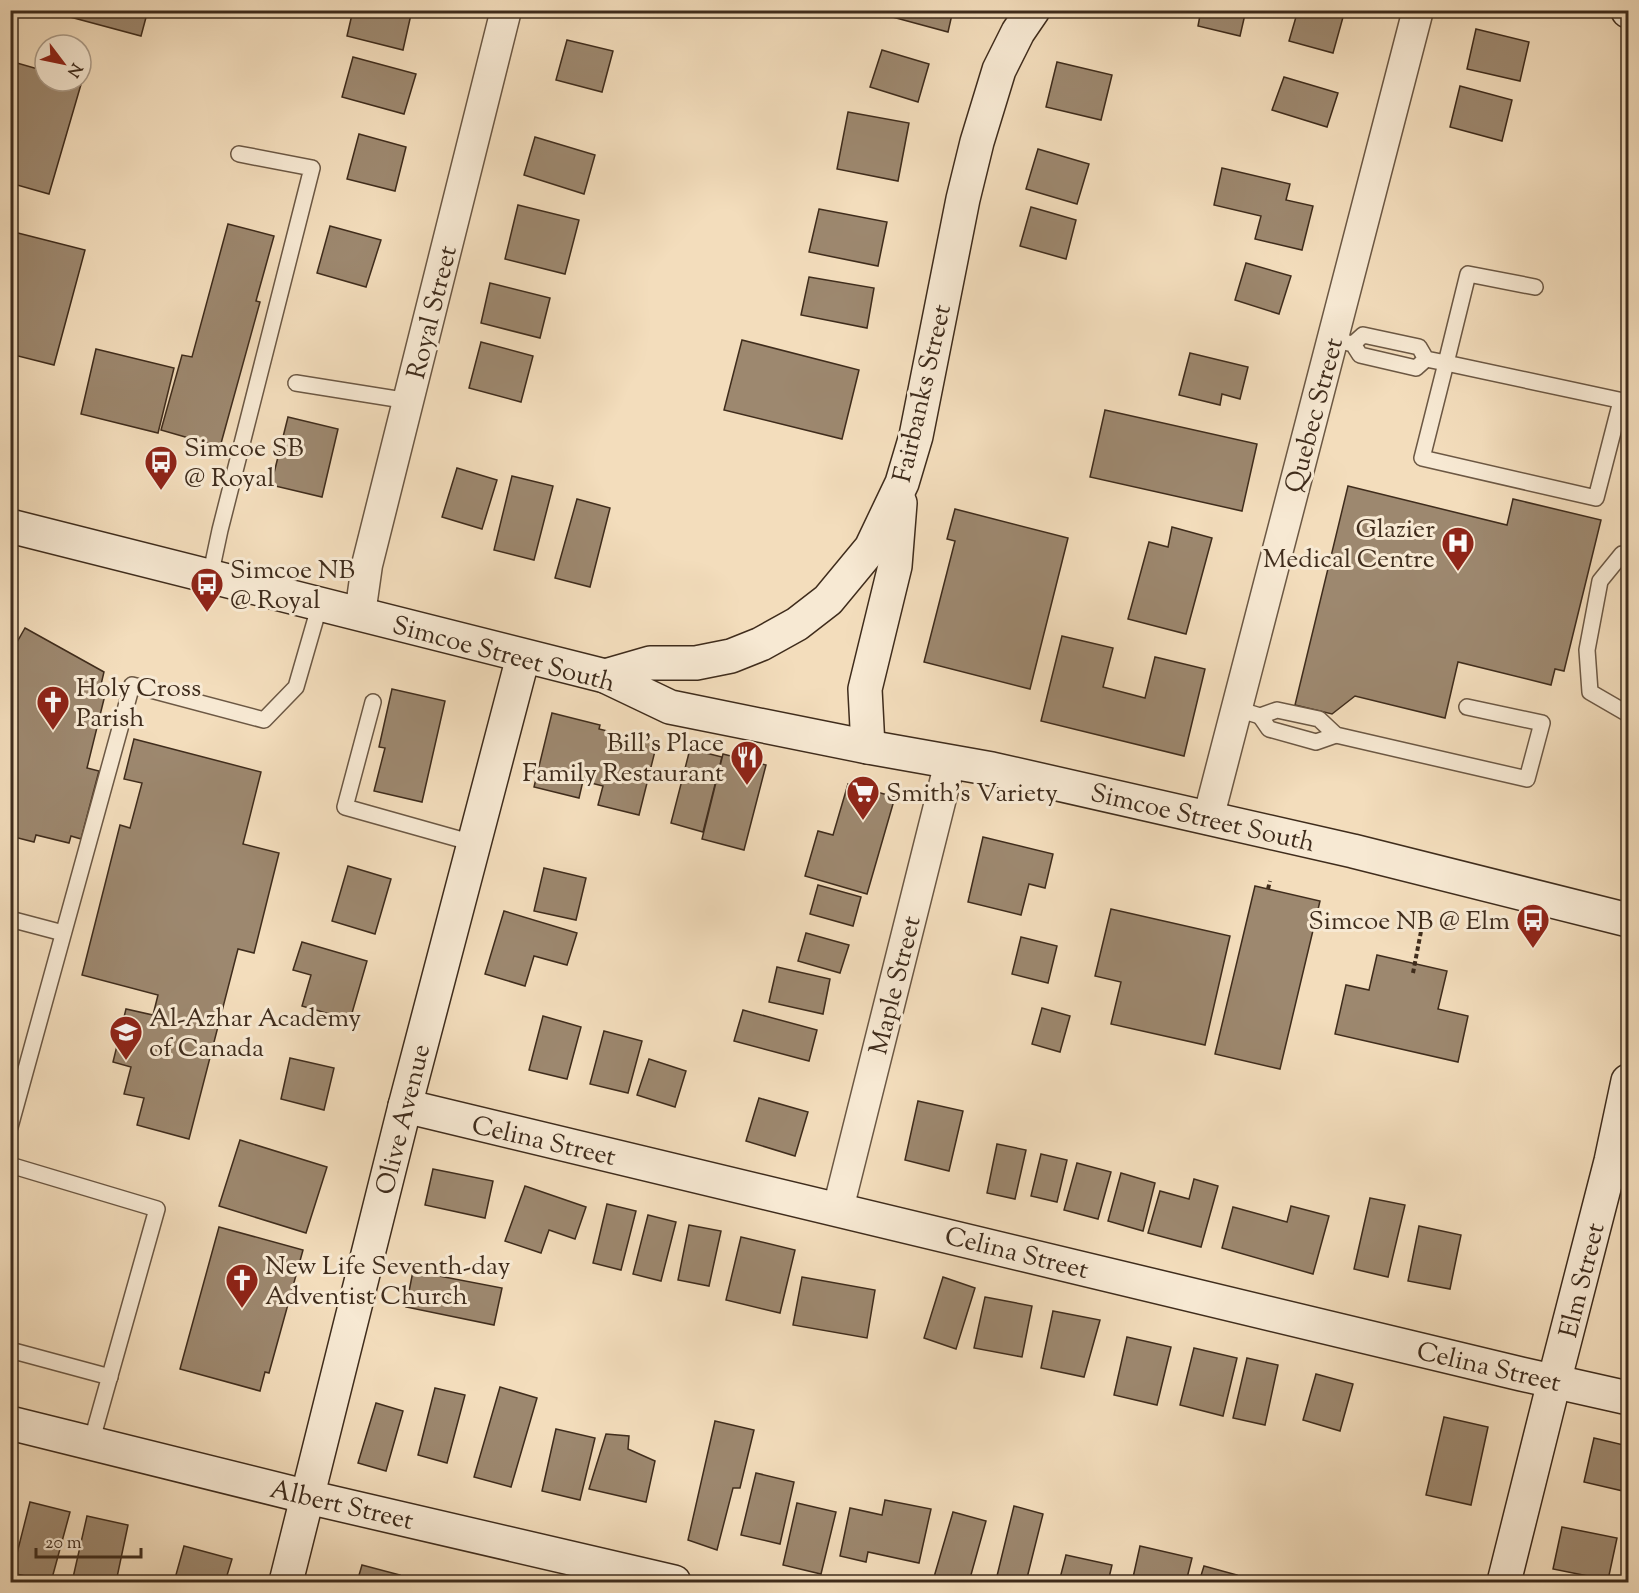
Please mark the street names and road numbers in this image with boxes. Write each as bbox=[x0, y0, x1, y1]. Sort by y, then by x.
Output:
street label: Royal Street bbox=[399, 242, 468, 383]
street label: Fairbanks Street bbox=[885, 301, 962, 486]
street label: Quebec Street bbox=[1277, 334, 1354, 497]
street label: Simcoe Street South bbox=[388, 608, 619, 703]
street label: Simcoe Street South bbox=[1087, 776, 1318, 863]
street label: Maple Street bbox=[861, 912, 932, 1059]
street label: Olive Avenue bbox=[368, 1040, 441, 1199]
street label: Celina Street bbox=[468, 1108, 619, 1177]
street label: Celina Street bbox=[941, 1219, 1092, 1290]
street label: Elm Street bbox=[1551, 1219, 1616, 1342]
street label: Celina Street bbox=[1413, 1334, 1564, 1403]
street label: Albert Street bbox=[266, 1472, 417, 1541]

